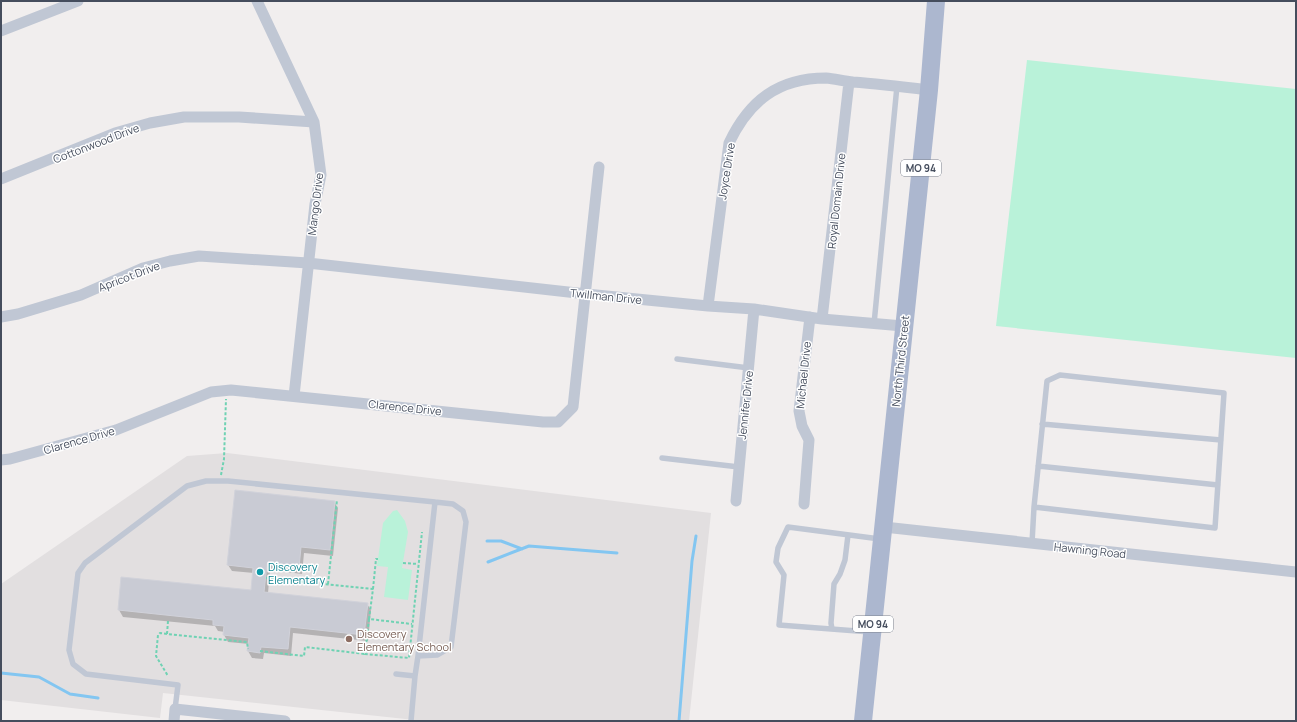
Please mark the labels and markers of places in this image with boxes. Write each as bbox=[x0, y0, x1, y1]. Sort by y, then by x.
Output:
place label: Discovery Elementary bbox=[268, 559, 326, 587]
marker: Discovery Elementary bbox=[255, 567, 265, 577]
place label: Discovery Elementary School bbox=[357, 626, 452, 654]
marker: Discovery Elementary School bbox=[344, 634, 354, 644]

